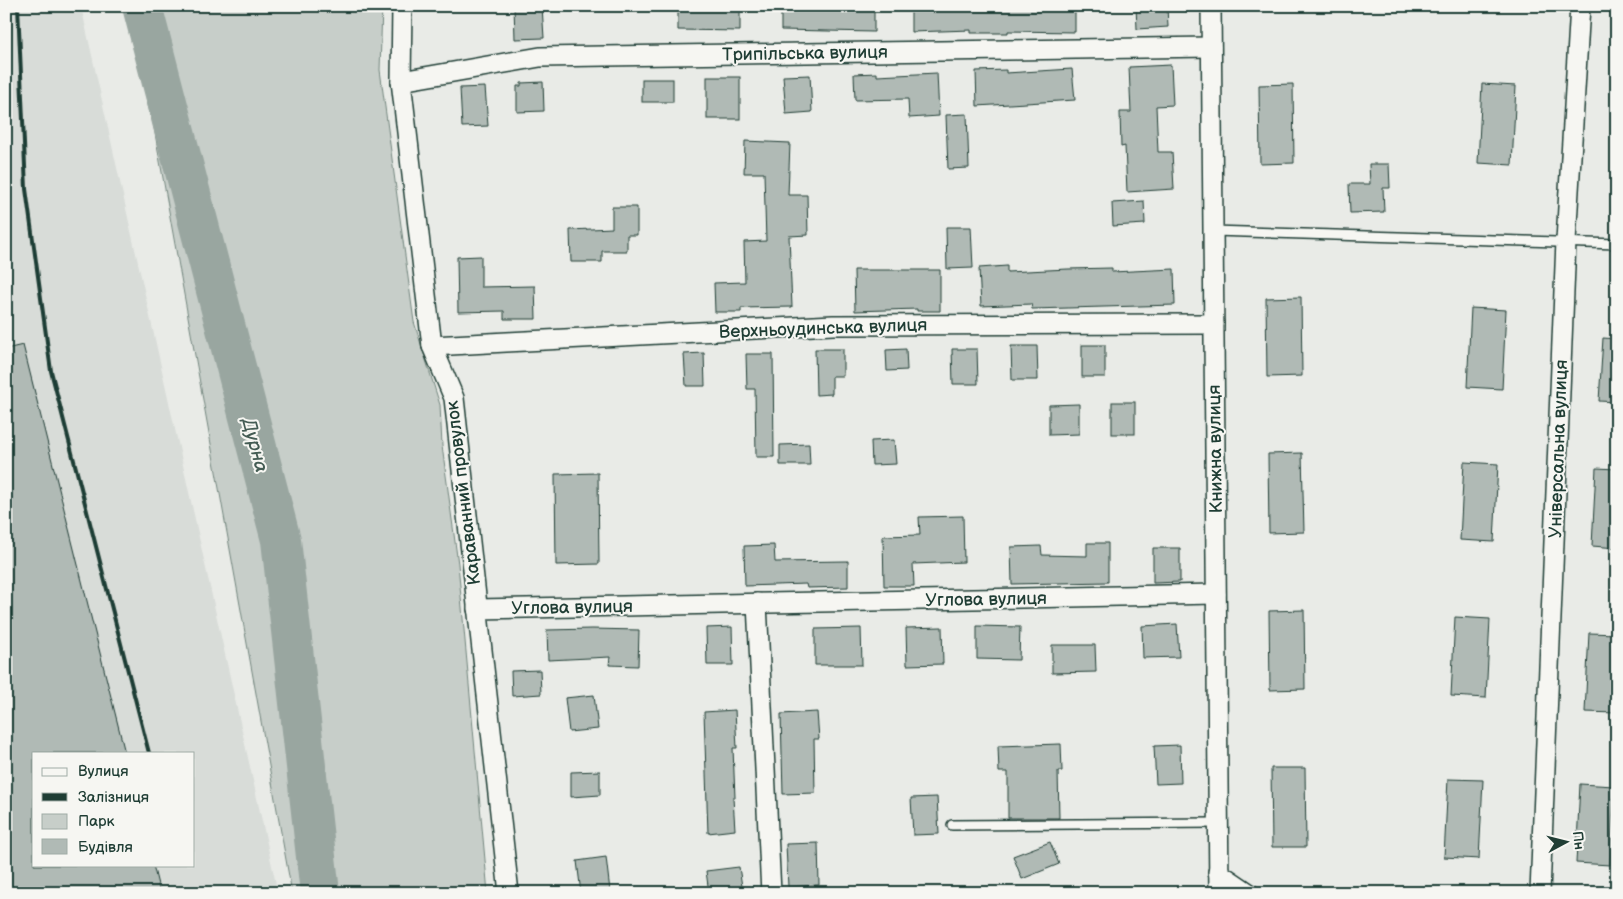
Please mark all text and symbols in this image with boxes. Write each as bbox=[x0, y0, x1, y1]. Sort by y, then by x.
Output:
street label: Трипільська вулиця bbox=[722, 42, 888, 65]
street label: Верхньоудинська вулиця bbox=[718, 314, 928, 343]
street label: Універсальна вулиця bbox=[1545, 359, 1572, 539]
street label: Книжна вулиця bbox=[1204, 384, 1227, 513]
street label: Караванний провулок bbox=[442, 399, 485, 586]
water label: Дурна bbox=[236, 415, 273, 475]
street label: Углова вулиця bbox=[925, 588, 1047, 611]
street label: Углова вулиця bbox=[511, 596, 633, 619]
legend bbox=[32, 752, 195, 866]
text: Вулиця bbox=[78, 762, 129, 781]
text: Залізниця bbox=[78, 788, 149, 807]
text: Парк bbox=[78, 812, 115, 831]
north arrow bbox=[1540, 816, 1590, 866]
text: Пн bbox=[1569, 830, 1588, 851]
text: Будівля bbox=[78, 838, 133, 857]

